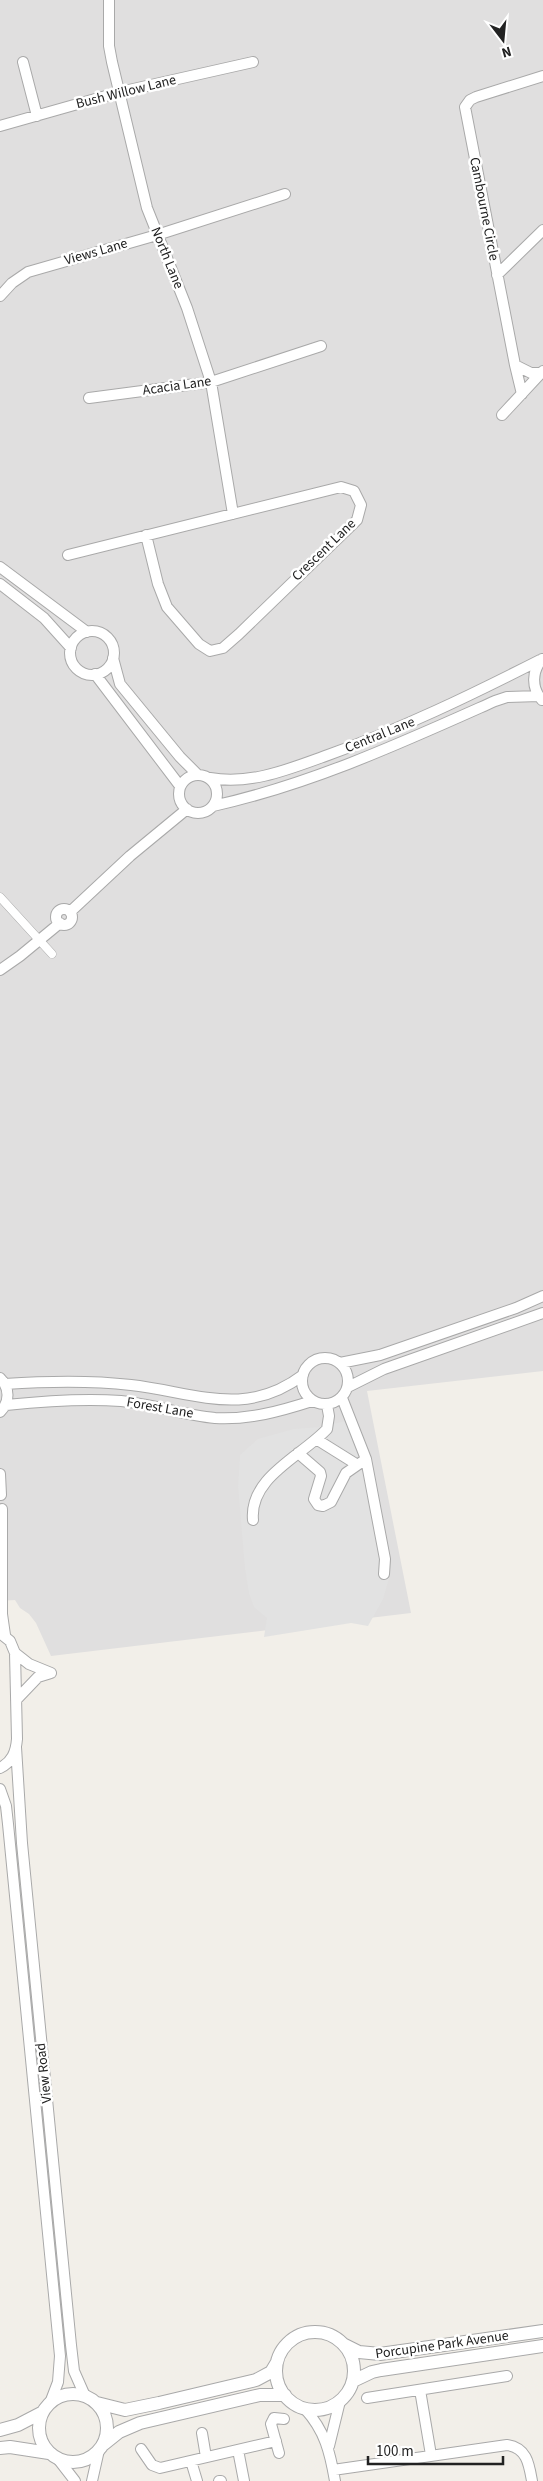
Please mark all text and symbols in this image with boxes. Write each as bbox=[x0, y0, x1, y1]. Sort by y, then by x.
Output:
north arrow bbox=[478, 15, 528, 65]
text: N bbox=[499, 41, 514, 62]
street label: Bush Willow Lane bbox=[74, 70, 178, 114]
street label: Cambourne Circle bbox=[464, 156, 504, 262]
street label: North Lane bbox=[146, 224, 188, 292]
street label: Views Lane bbox=[62, 233, 130, 271]
street label: Acacia Lane bbox=[141, 371, 213, 401]
street label: Crescent Lane bbox=[287, 514, 361, 586]
street label: Central Lane bbox=[342, 712, 418, 758]
street label: Forest Lane bbox=[125, 1392, 195, 1424]
street label: View Road bbox=[31, 2042, 57, 2104]
street label: Porcupine Park Avenue bbox=[374, 2326, 510, 2364]
scale bar bbox=[368, 2434, 503, 2466]
text: 100 m bbox=[376, 2441, 414, 2462]

